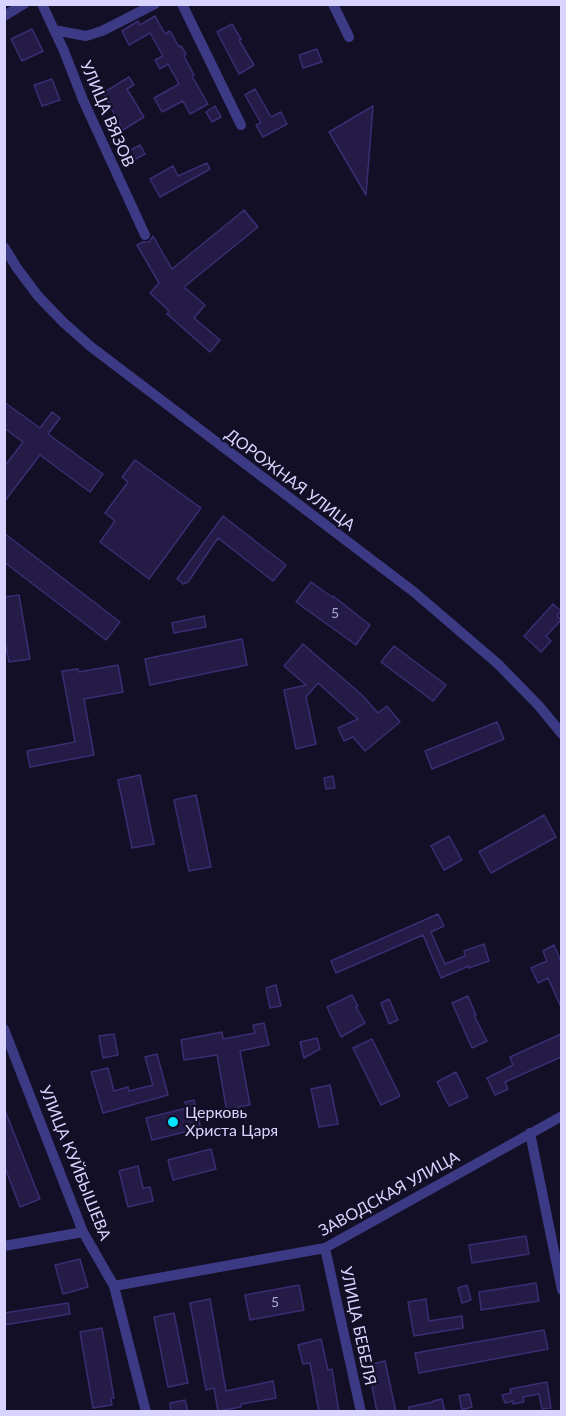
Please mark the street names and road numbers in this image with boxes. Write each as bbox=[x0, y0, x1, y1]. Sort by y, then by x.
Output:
street label: УЛИЦА ВЯЗОВ bbox=[76, 58, 138, 170]
street label: ДОРОЖНАЯ УЛИЦА bbox=[221, 425, 359, 535]
street label: УЛИЦА КУЙБЫШЕВА bbox=[35, 1083, 115, 1243]
street label: ЗАВОДСКАЯ УЛИЦА bbox=[315, 1147, 463, 1241]
street label: УЛИЦА БЕБЕЛЯ bbox=[336, 1265, 380, 1387]

